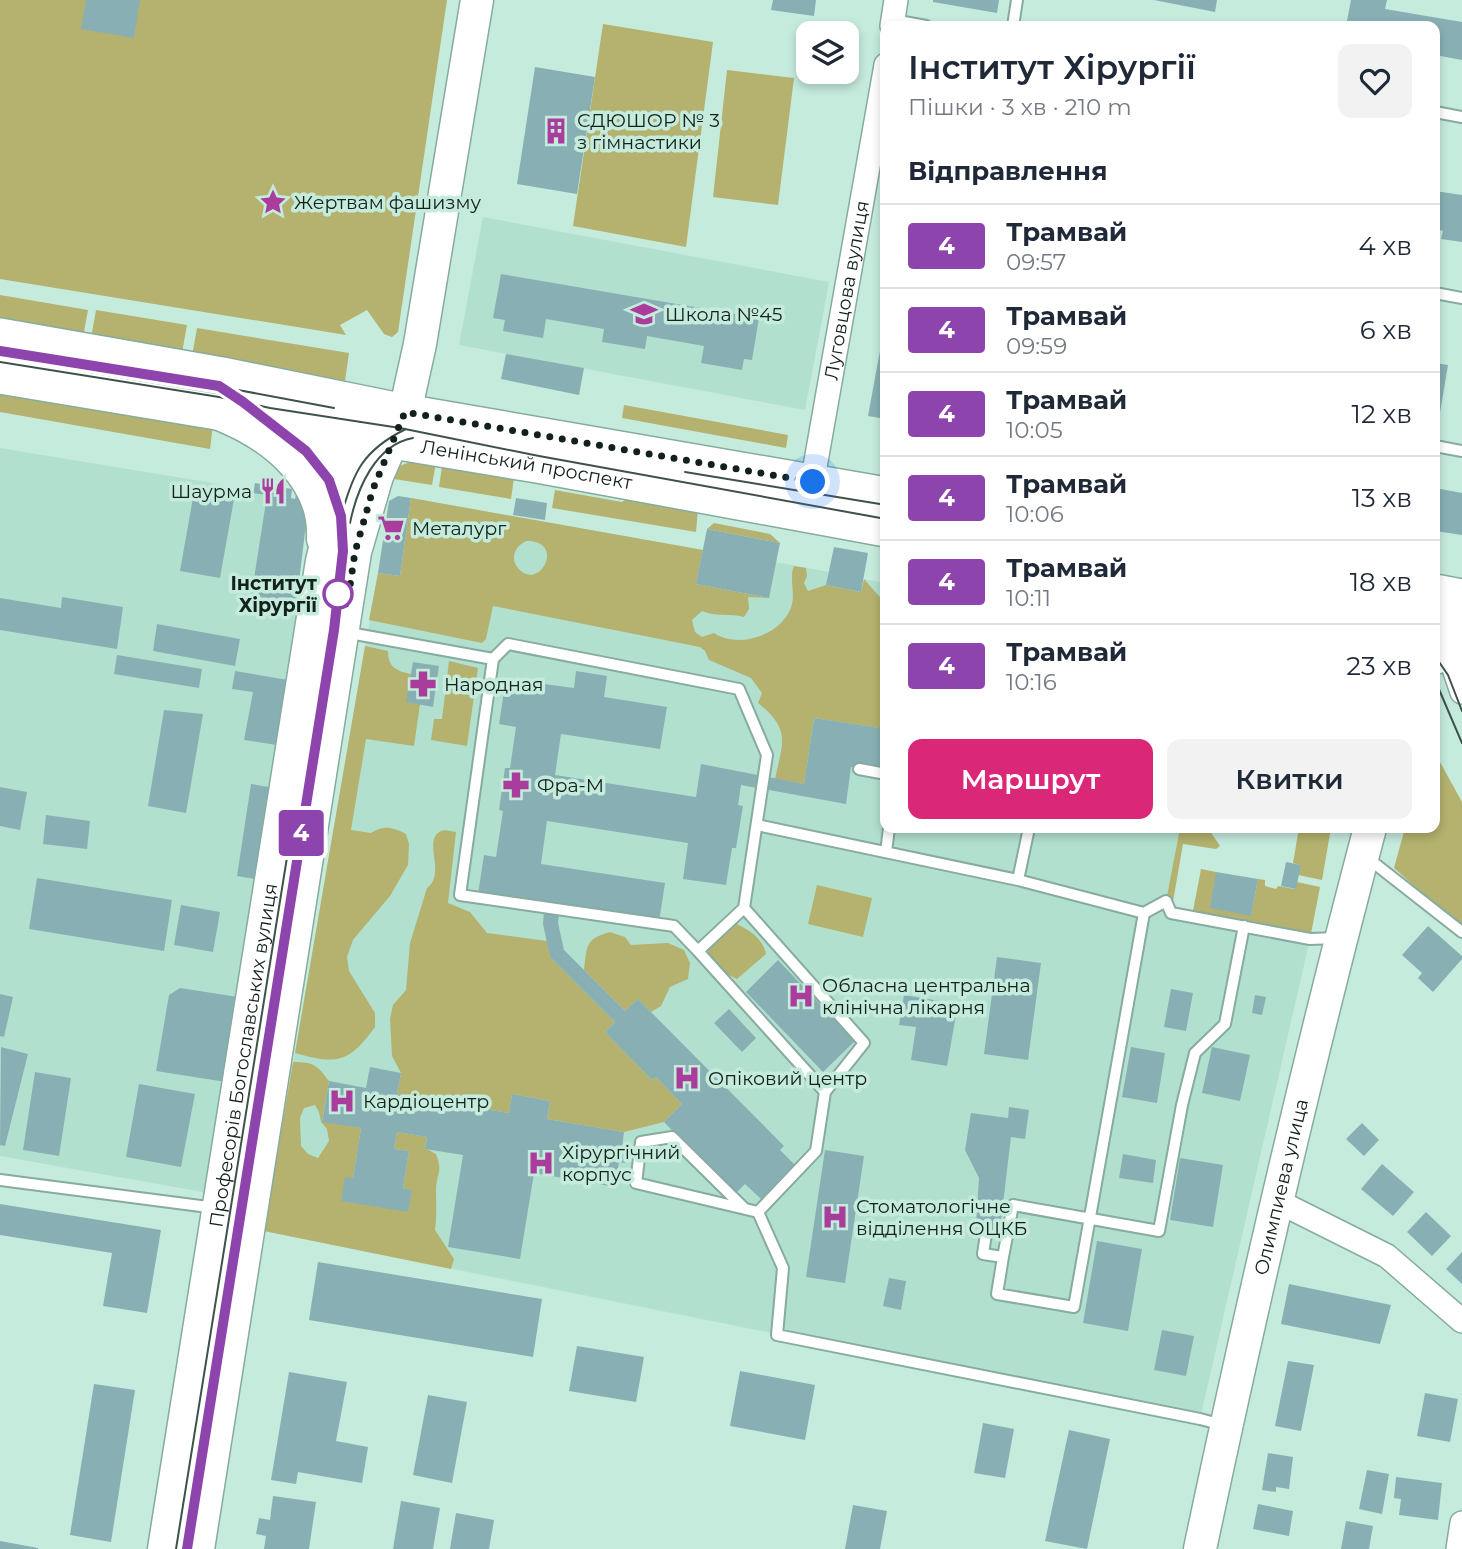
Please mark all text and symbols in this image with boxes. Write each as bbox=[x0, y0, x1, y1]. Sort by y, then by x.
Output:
map controls bbox=[796, 21, 859, 84]
button: layers bbox=[796, 21, 859, 84]
button: heart bbox=[1338, 44, 1412, 118]
text: Інститут Хірургії bbox=[908, 47, 1196, 87]
text: Пішки · 3 хв · 210 m bbox=[908, 93, 1132, 121]
place label: СДЮШОР № 3 з гімнастики bbox=[577, 109, 720, 154]
building icon: СДЮШОР № 3 з гімнастики bbox=[541, 116, 571, 146]
text: Відправлення bbox=[908, 155, 1107, 187]
place icon: Жертвам фашизму bbox=[258, 187, 288, 217]
place label: Жертвам фашизму bbox=[294, 191, 481, 214]
street label: Луговцова вулиця bbox=[819, 199, 873, 382]
text: Трамвай bbox=[1006, 216, 1127, 248]
text: 4 хв bbox=[1359, 230, 1412, 262]
text: 4 bbox=[938, 231, 955, 260]
text: 09:57 bbox=[1006, 248, 1066, 276]
school or university icon: Школа №45 bbox=[629, 299, 659, 329]
text: Трамвай bbox=[1006, 300, 1127, 332]
place label: Школа №45 bbox=[665, 303, 783, 326]
text: 6 хв bbox=[1360, 314, 1412, 346]
text: 4 bbox=[938, 315, 955, 344]
text: 09:59 bbox=[1006, 332, 1067, 360]
text: Трамвай bbox=[1006, 384, 1127, 416]
text: 12 хв bbox=[1352, 398, 1412, 430]
text: 4 bbox=[938, 399, 955, 428]
text: 10:05 bbox=[1006, 416, 1063, 444]
street label: Ленінський проспект bbox=[419, 434, 634, 494]
your location bbox=[795, 464, 830, 499]
text: Трамвай bbox=[1006, 468, 1127, 500]
restaurant icon: Шаурма bbox=[258, 476, 288, 506]
place label: Шаурма bbox=[170, 480, 252, 503]
text: 13 хв bbox=[1352, 482, 1412, 514]
text: 4 bbox=[938, 483, 955, 512]
text: 10:06 bbox=[1006, 500, 1064, 528]
supermarket icon: Металург bbox=[376, 513, 406, 543]
place label: Металург bbox=[412, 517, 506, 540]
text: Трамвай bbox=[1006, 552, 1127, 584]
text: 18 хв bbox=[1350, 566, 1412, 598]
text: 4 bbox=[938, 567, 955, 596]
place label: Інститут Хірургії bbox=[230, 572, 318, 617]
marker: Інститут Хірургії bbox=[323, 579, 353, 609]
text: 10:11 bbox=[1006, 584, 1051, 612]
text: Трамвай bbox=[1006, 636, 1127, 668]
text: 23 хв bbox=[1346, 650, 1412, 682]
text: 4 bbox=[938, 651, 955, 680]
text: 10:16 bbox=[1006, 668, 1057, 696]
pharmacy icon: Народная bbox=[408, 669, 438, 699]
place label: Народная bbox=[444, 673, 544, 696]
button: Маршрут bbox=[908, 739, 1153, 819]
button: Квитки bbox=[1167, 739, 1412, 819]
pharmacy icon: Фра-М bbox=[501, 770, 531, 800]
place label: Фра-М bbox=[537, 774, 604, 797]
line badge: 4 bbox=[278, 810, 324, 856]
text: 4 bbox=[293, 818, 309, 847]
street label: Професорів Богославських вулиця bbox=[204, 881, 282, 1229]
place label: Обласна центральна клінічна лікарня bbox=[822, 974, 1031, 1019]
hospital icon: Обласна центральна клінічна лікарня bbox=[786, 981, 816, 1011]
hospital icon: Опіковий центр bbox=[672, 1063, 702, 1093]
place label: Опіковий центр bbox=[708, 1067, 867, 1090]
hospital icon: Кардіоцентр bbox=[327, 1086, 357, 1116]
place label: Кардіоцентр bbox=[363, 1090, 489, 1113]
street label: Олимпиева улица bbox=[1249, 1096, 1313, 1277]
place label: Хірургічний корпус bbox=[562, 1141, 680, 1186]
hospital icon: Хірургічний корпус bbox=[526, 1148, 556, 1178]
place label: Стоматологічне відділення ОЦКБ bbox=[856, 1195, 1027, 1240]
hospital icon: Стоматологічне відділення ОЦКБ bbox=[820, 1202, 850, 1232]

